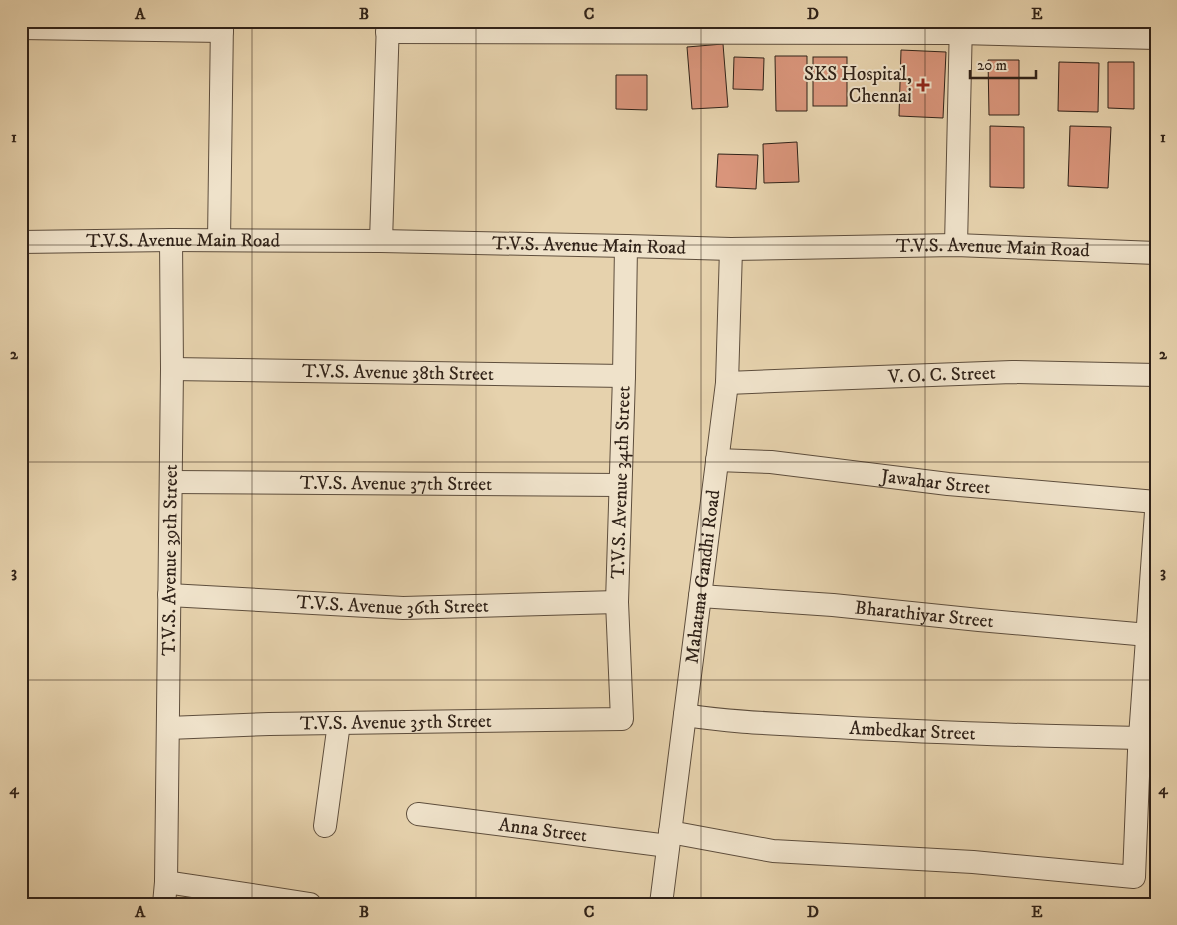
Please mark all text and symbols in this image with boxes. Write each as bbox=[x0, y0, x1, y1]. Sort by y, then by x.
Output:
text: A bbox=[134, 4, 146, 24]
text: B bbox=[359, 4, 369, 24]
text: C bbox=[584, 4, 594, 24]
text: D bbox=[807, 4, 819, 24]
text: E bbox=[1031, 4, 1043, 24]
scale bar bbox=[970, 48, 1036, 80]
text: 20 m bbox=[977, 56, 1007, 75]
place label: SKS Hospital, Chennai bbox=[804, 63, 912, 108]
marker: SKS Hospital, Chennai bbox=[916, 78, 930, 92]
text: 1 bbox=[11, 127, 17, 147]
text: 1 bbox=[1160, 127, 1166, 147]
street label: T.V.S. Avenue Main Road bbox=[86, 228, 280, 253]
street label: T.V.S. Avenue Main Road bbox=[492, 232, 687, 259]
street label: T.V.S. Avenue Main Road bbox=[896, 233, 1091, 262]
text: 2 bbox=[10, 344, 19, 364]
text: 2 bbox=[1159, 344, 1168, 364]
street label: T.V.S. Avenue 38th Street bbox=[302, 360, 494, 385]
street label: V. O. C. Street bbox=[887, 361, 996, 388]
street label: T.V.S. Avenue 34th Street bbox=[606, 385, 635, 579]
street label: T.V.S. Avenue 39th Street bbox=[157, 464, 182, 656]
street label: Jawahar Street bbox=[878, 464, 991, 499]
street label: T.V.S. Avenue 37th Street bbox=[300, 471, 492, 496]
street label: Mahatma Gandhi Road bbox=[680, 488, 725, 665]
text: 3 bbox=[11, 562, 17, 582]
text: 3 bbox=[1160, 562, 1166, 582]
street label: T.V.S. Avenue 36th Street bbox=[296, 591, 489, 620]
street label: Bharathiyar Street bbox=[854, 596, 995, 633]
street label: T.V.S. Avenue 35th Street bbox=[300, 709, 492, 735]
street label: Ambedkar Street bbox=[849, 716, 976, 745]
text: 4 bbox=[8, 779, 19, 799]
text: 4 bbox=[1157, 779, 1168, 799]
street label: Anna Street bbox=[497, 813, 589, 847]
text: A bbox=[134, 902, 146, 922]
text: B bbox=[359, 902, 369, 922]
text: C bbox=[584, 902, 594, 922]
text: D bbox=[807, 902, 819, 922]
text: E bbox=[1031, 902, 1043, 922]

